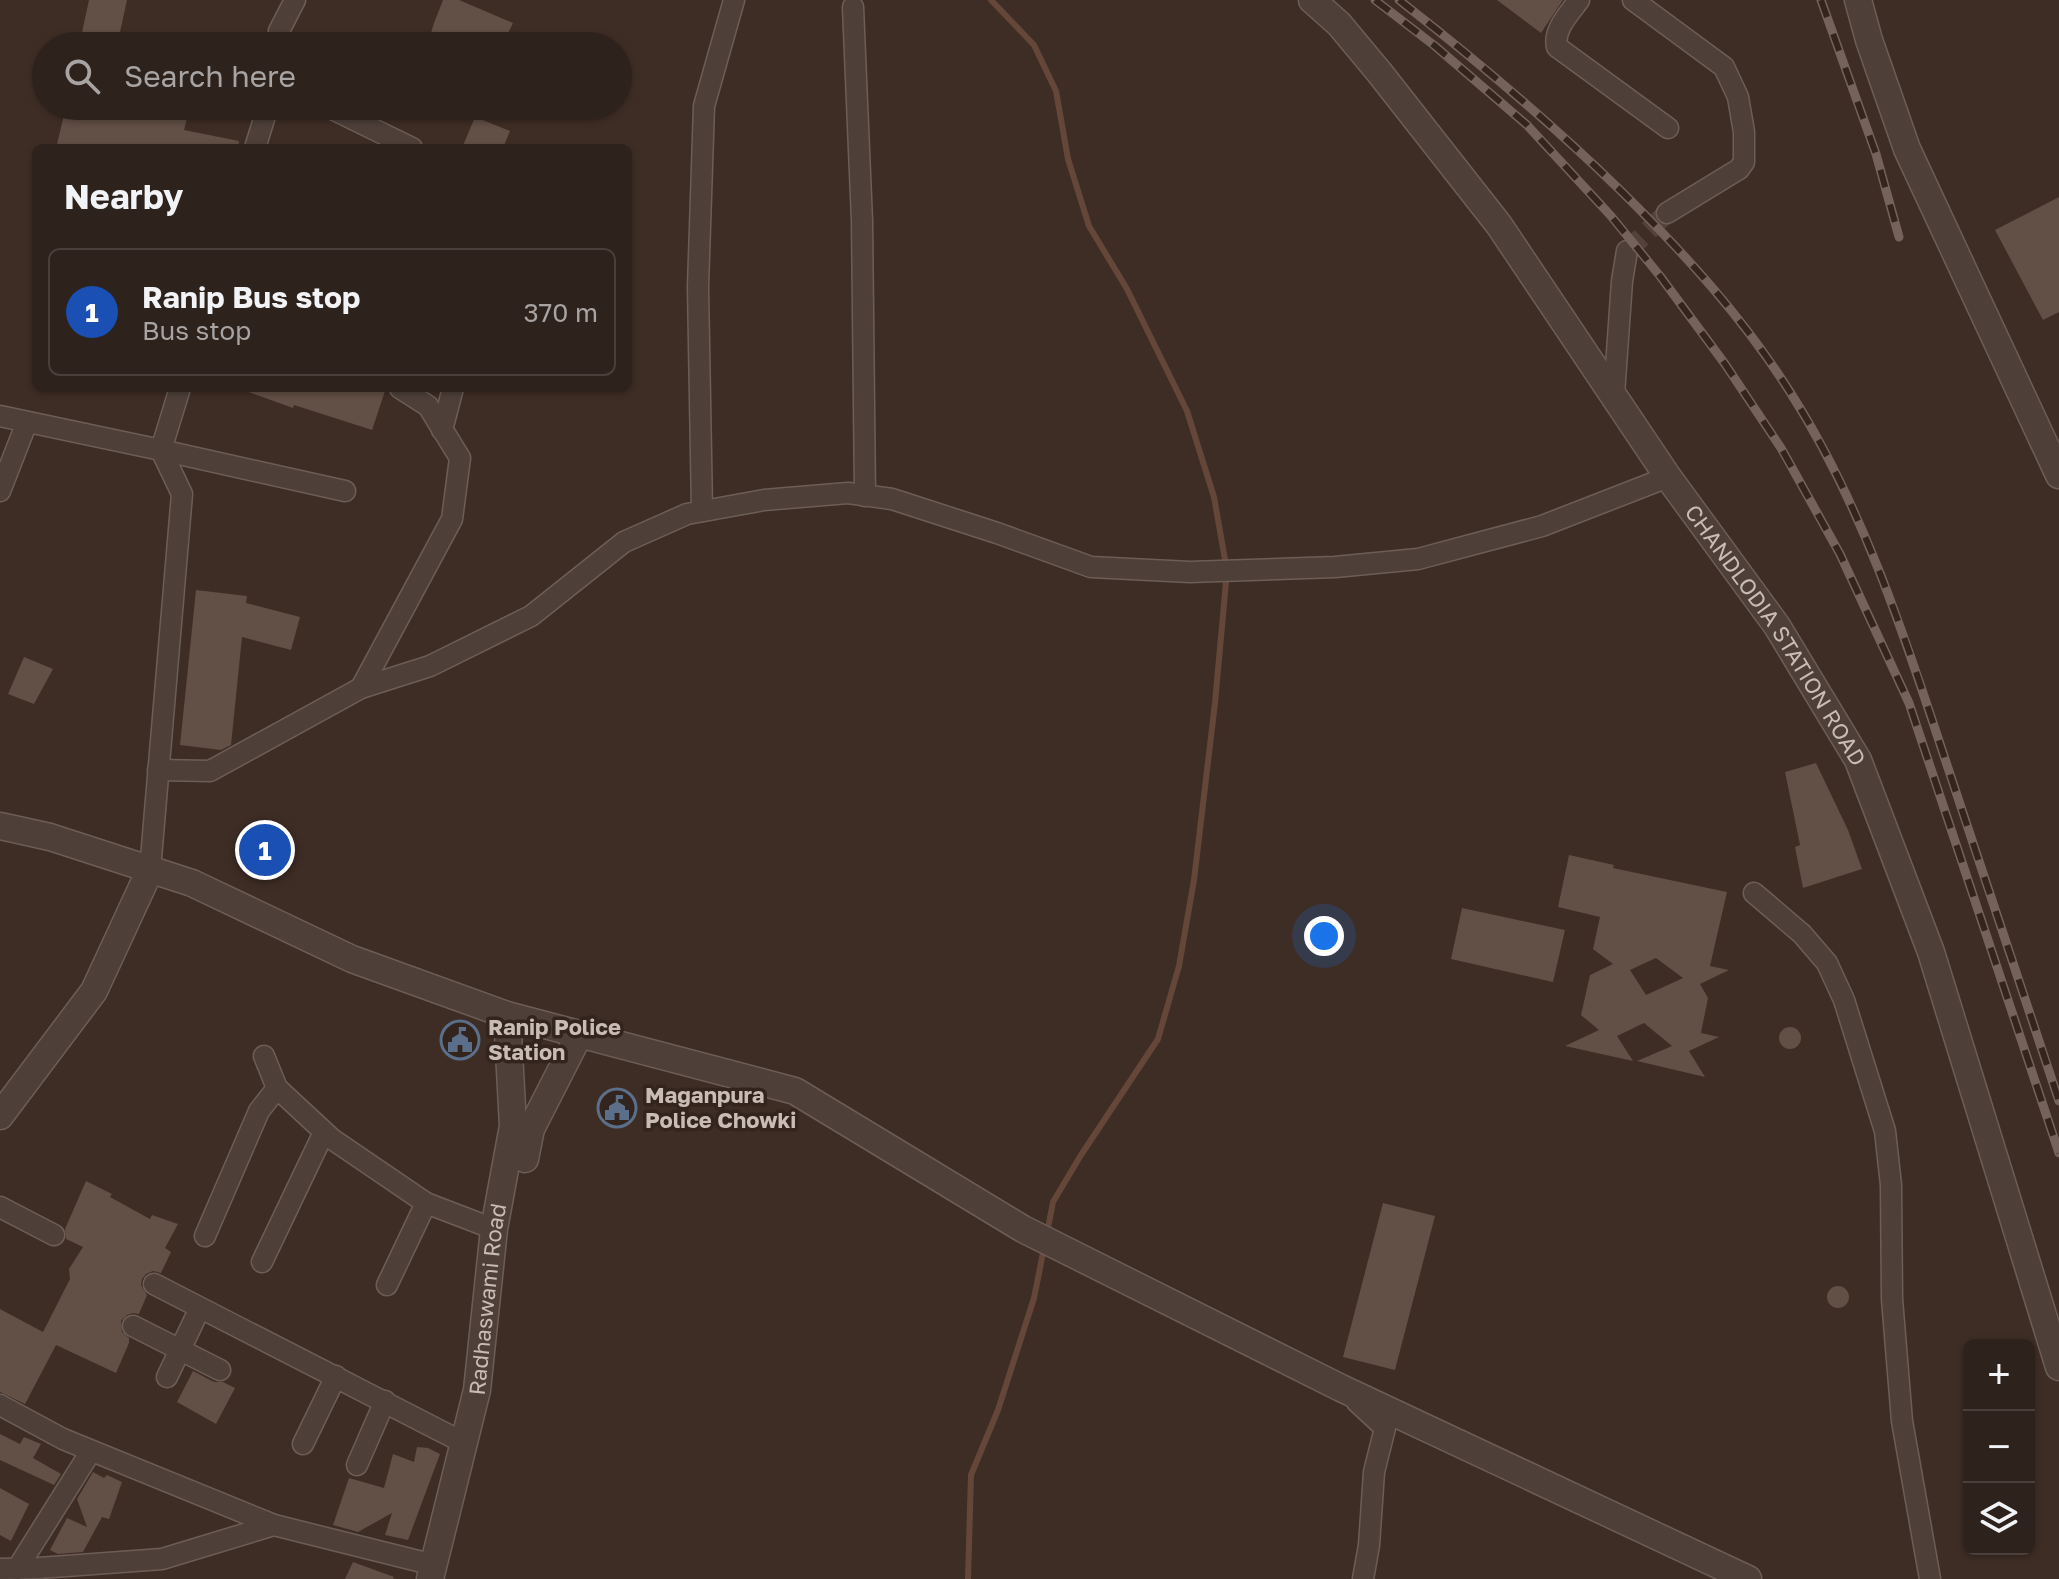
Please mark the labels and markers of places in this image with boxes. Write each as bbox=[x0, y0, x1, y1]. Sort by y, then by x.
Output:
pin: 1 bbox=[239, 820, 291, 880]
place label: Ranip Police Station bbox=[488, 1013, 621, 1065]
public building icon: Ranip Police Station bbox=[439, 1019, 481, 1061]
place label: Maganpura Police Chowki bbox=[645, 1081, 796, 1133]
public building icon: Maganpura Police Chowki bbox=[596, 1087, 638, 1129]

